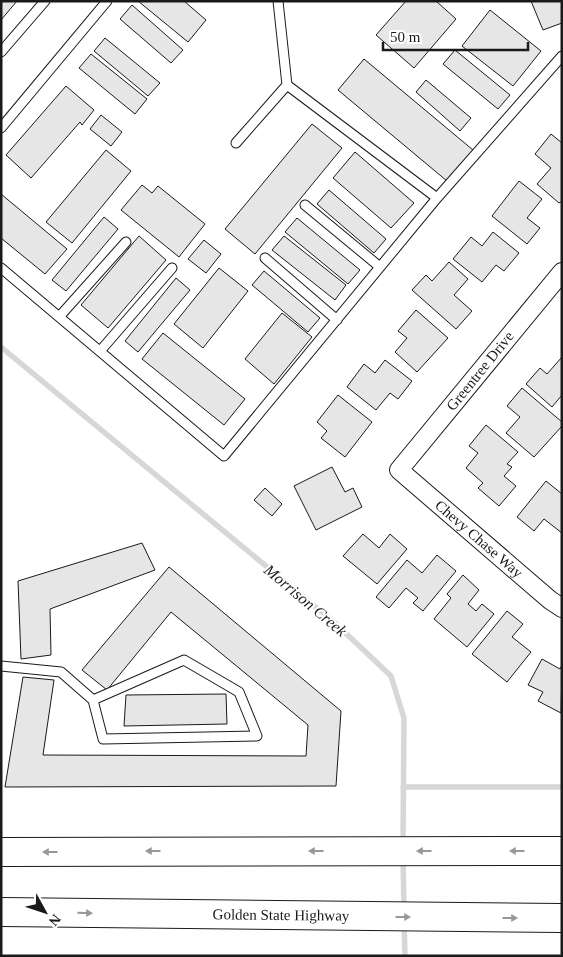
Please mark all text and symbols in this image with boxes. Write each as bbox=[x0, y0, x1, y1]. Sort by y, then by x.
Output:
scale bar bbox=[383, 20, 528, 52]
text: 50 m bbox=[390, 29, 421, 45]
street label: Greentree Drive bbox=[443, 328, 517, 414]
street label: Chevy Chase Way bbox=[432, 497, 526, 581]
water label: Morrison Creek bbox=[260, 560, 351, 640]
one-way arrow bbox=[145, 847, 161, 855]
one-way arrow bbox=[307, 847, 323, 855]
one-way arrow bbox=[416, 847, 432, 855]
one-way arrow bbox=[509, 847, 525, 855]
one-way arrow bbox=[42, 848, 58, 856]
north arrow bbox=[20, 887, 70, 937]
street label: Golden State Highway bbox=[213, 906, 350, 924]
one-way arrow bbox=[77, 909, 93, 917]
text: N bbox=[46, 911, 64, 929]
one-way arrow bbox=[396, 913, 412, 921]
one-way arrow bbox=[502, 914, 518, 922]

